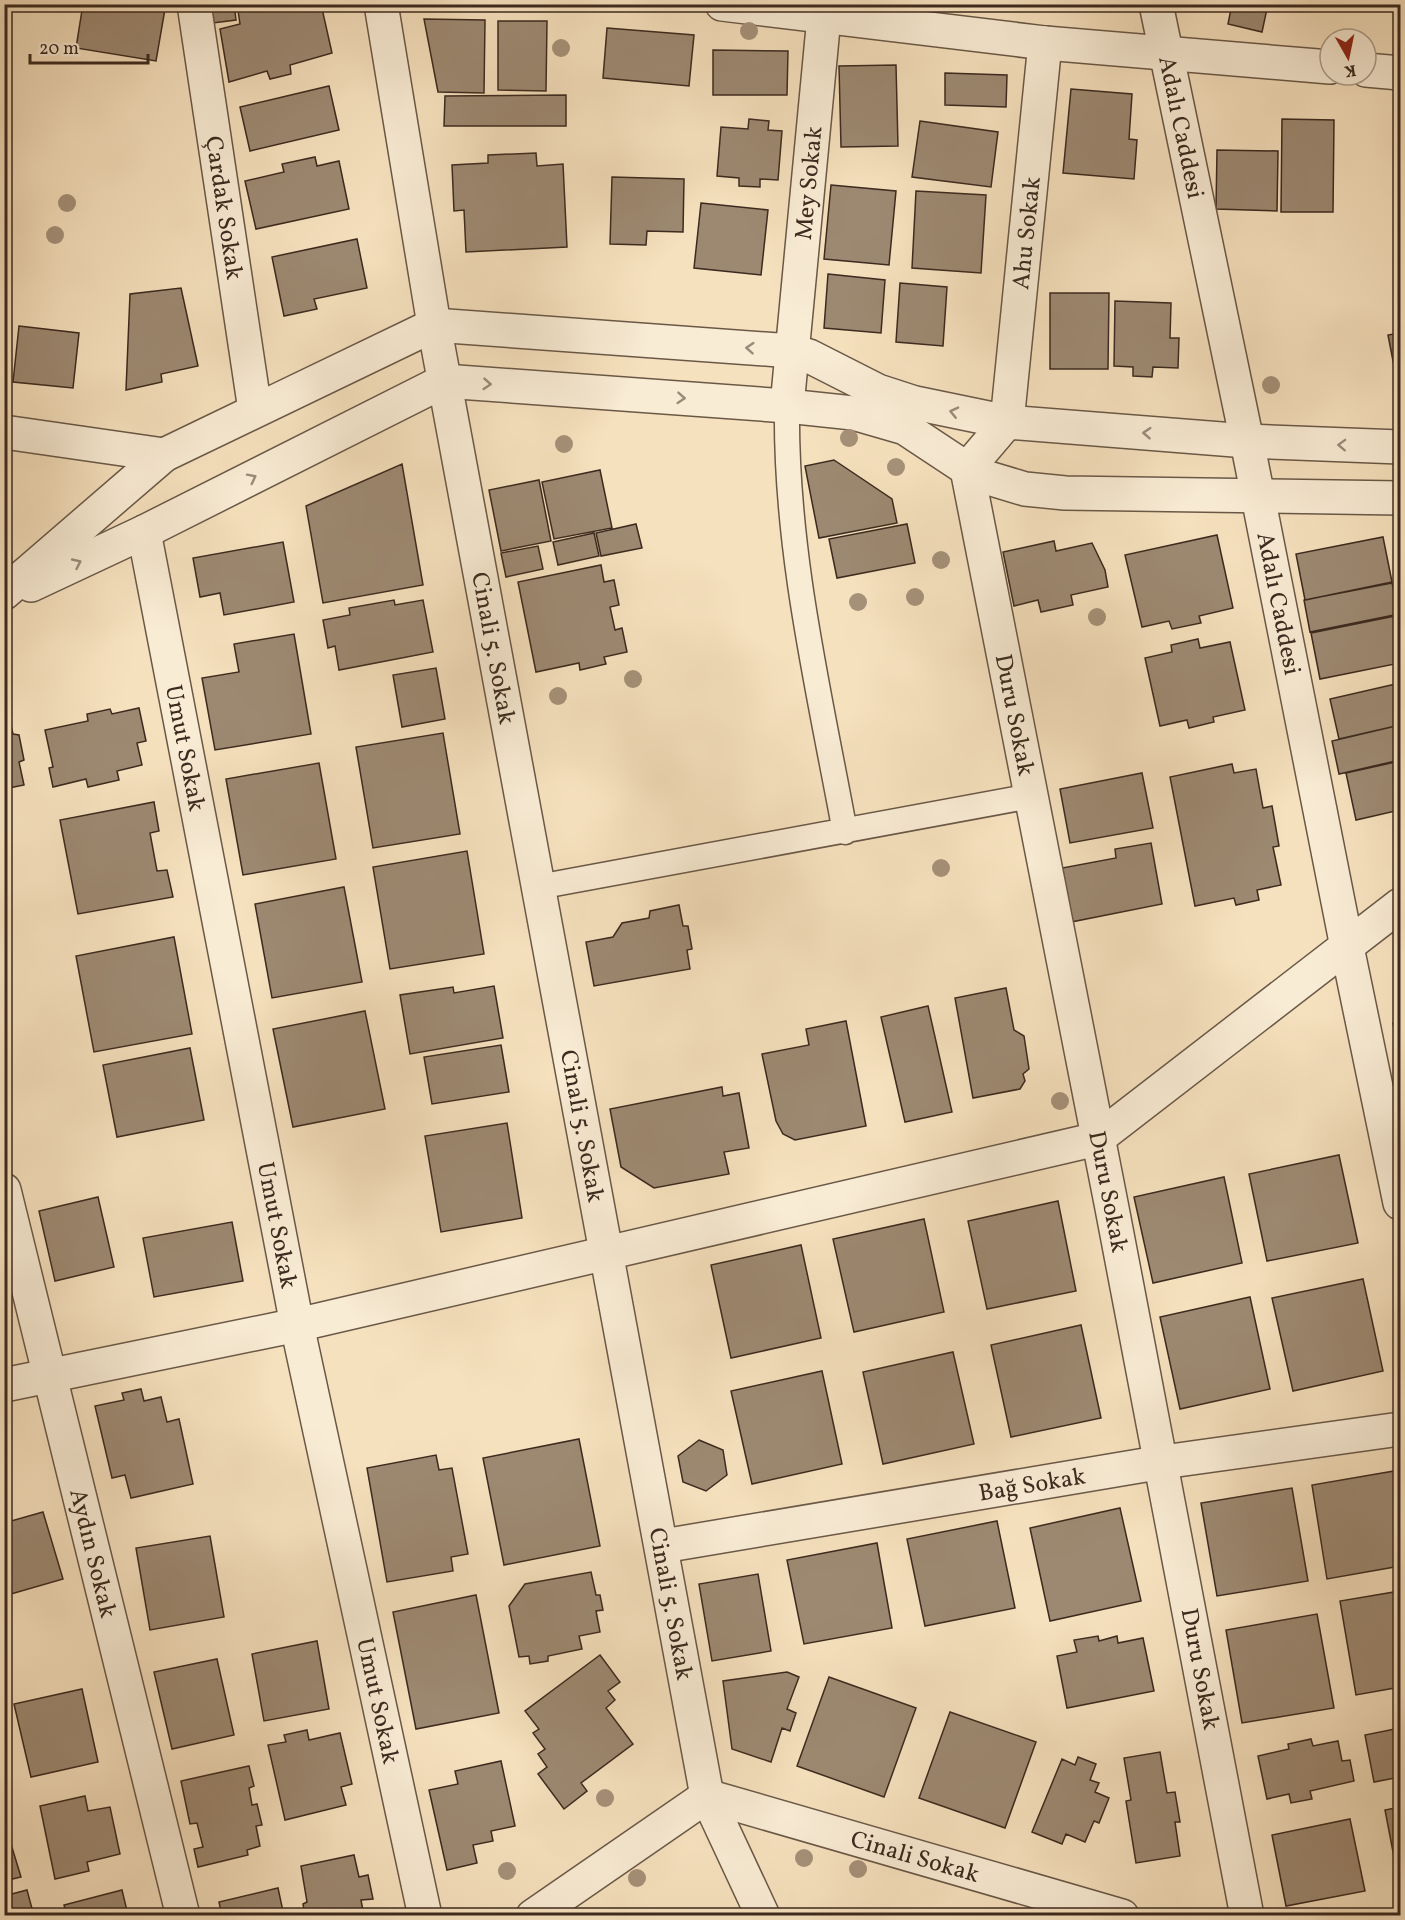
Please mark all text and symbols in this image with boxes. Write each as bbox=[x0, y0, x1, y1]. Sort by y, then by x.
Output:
scale bar bbox=[30, 27, 148, 65]
north arrow bbox=[1318, 27, 1378, 87]
text: 20 m bbox=[39, 37, 79, 62]
street label: Adalı Caddesi bbox=[1148, 53, 1211, 202]
text: K bbox=[1342, 58, 1357, 82]
street label: Mey Sokak bbox=[788, 125, 833, 242]
street label: Çardak Sokak bbox=[195, 134, 250, 282]
street label: Ahu Sokak bbox=[1005, 175, 1051, 291]
one-way arrow bbox=[745, 342, 754, 355]
one-way arrow bbox=[482, 377, 491, 390]
one-way arrow bbox=[677, 391, 686, 404]
one-way arrow bbox=[949, 407, 959, 420]
one-way arrow bbox=[1143, 427, 1152, 440]
one-way arrow bbox=[1338, 438, 1347, 451]
one-way arrow bbox=[246, 474, 256, 485]
street label: Adalı Caddesi bbox=[1246, 530, 1308, 678]
one-way arrow bbox=[70, 559, 81, 571]
street label: Cinali 5. Sokak bbox=[461, 569, 523, 728]
street label: Duru Sokak bbox=[985, 651, 1042, 779]
street label: Umut Sokak bbox=[155, 682, 213, 815]
street label: Cinali 5. Sokak bbox=[550, 1047, 611, 1205]
street label: Duru Sokak bbox=[1078, 1128, 1135, 1256]
street label: Umut Sokak bbox=[247, 1159, 305, 1292]
street label: Bağ Sokak bbox=[976, 1460, 1088, 1512]
street label: Aydın Sokak bbox=[59, 1485, 124, 1622]
street label: Cinali 5. Sokak bbox=[639, 1525, 700, 1683]
street label: Duru Sokak bbox=[1171, 1605, 1227, 1733]
street label: Umut Sokak bbox=[346, 1635, 407, 1767]
street label: Cinali Sokak bbox=[846, 1823, 983, 1893]

